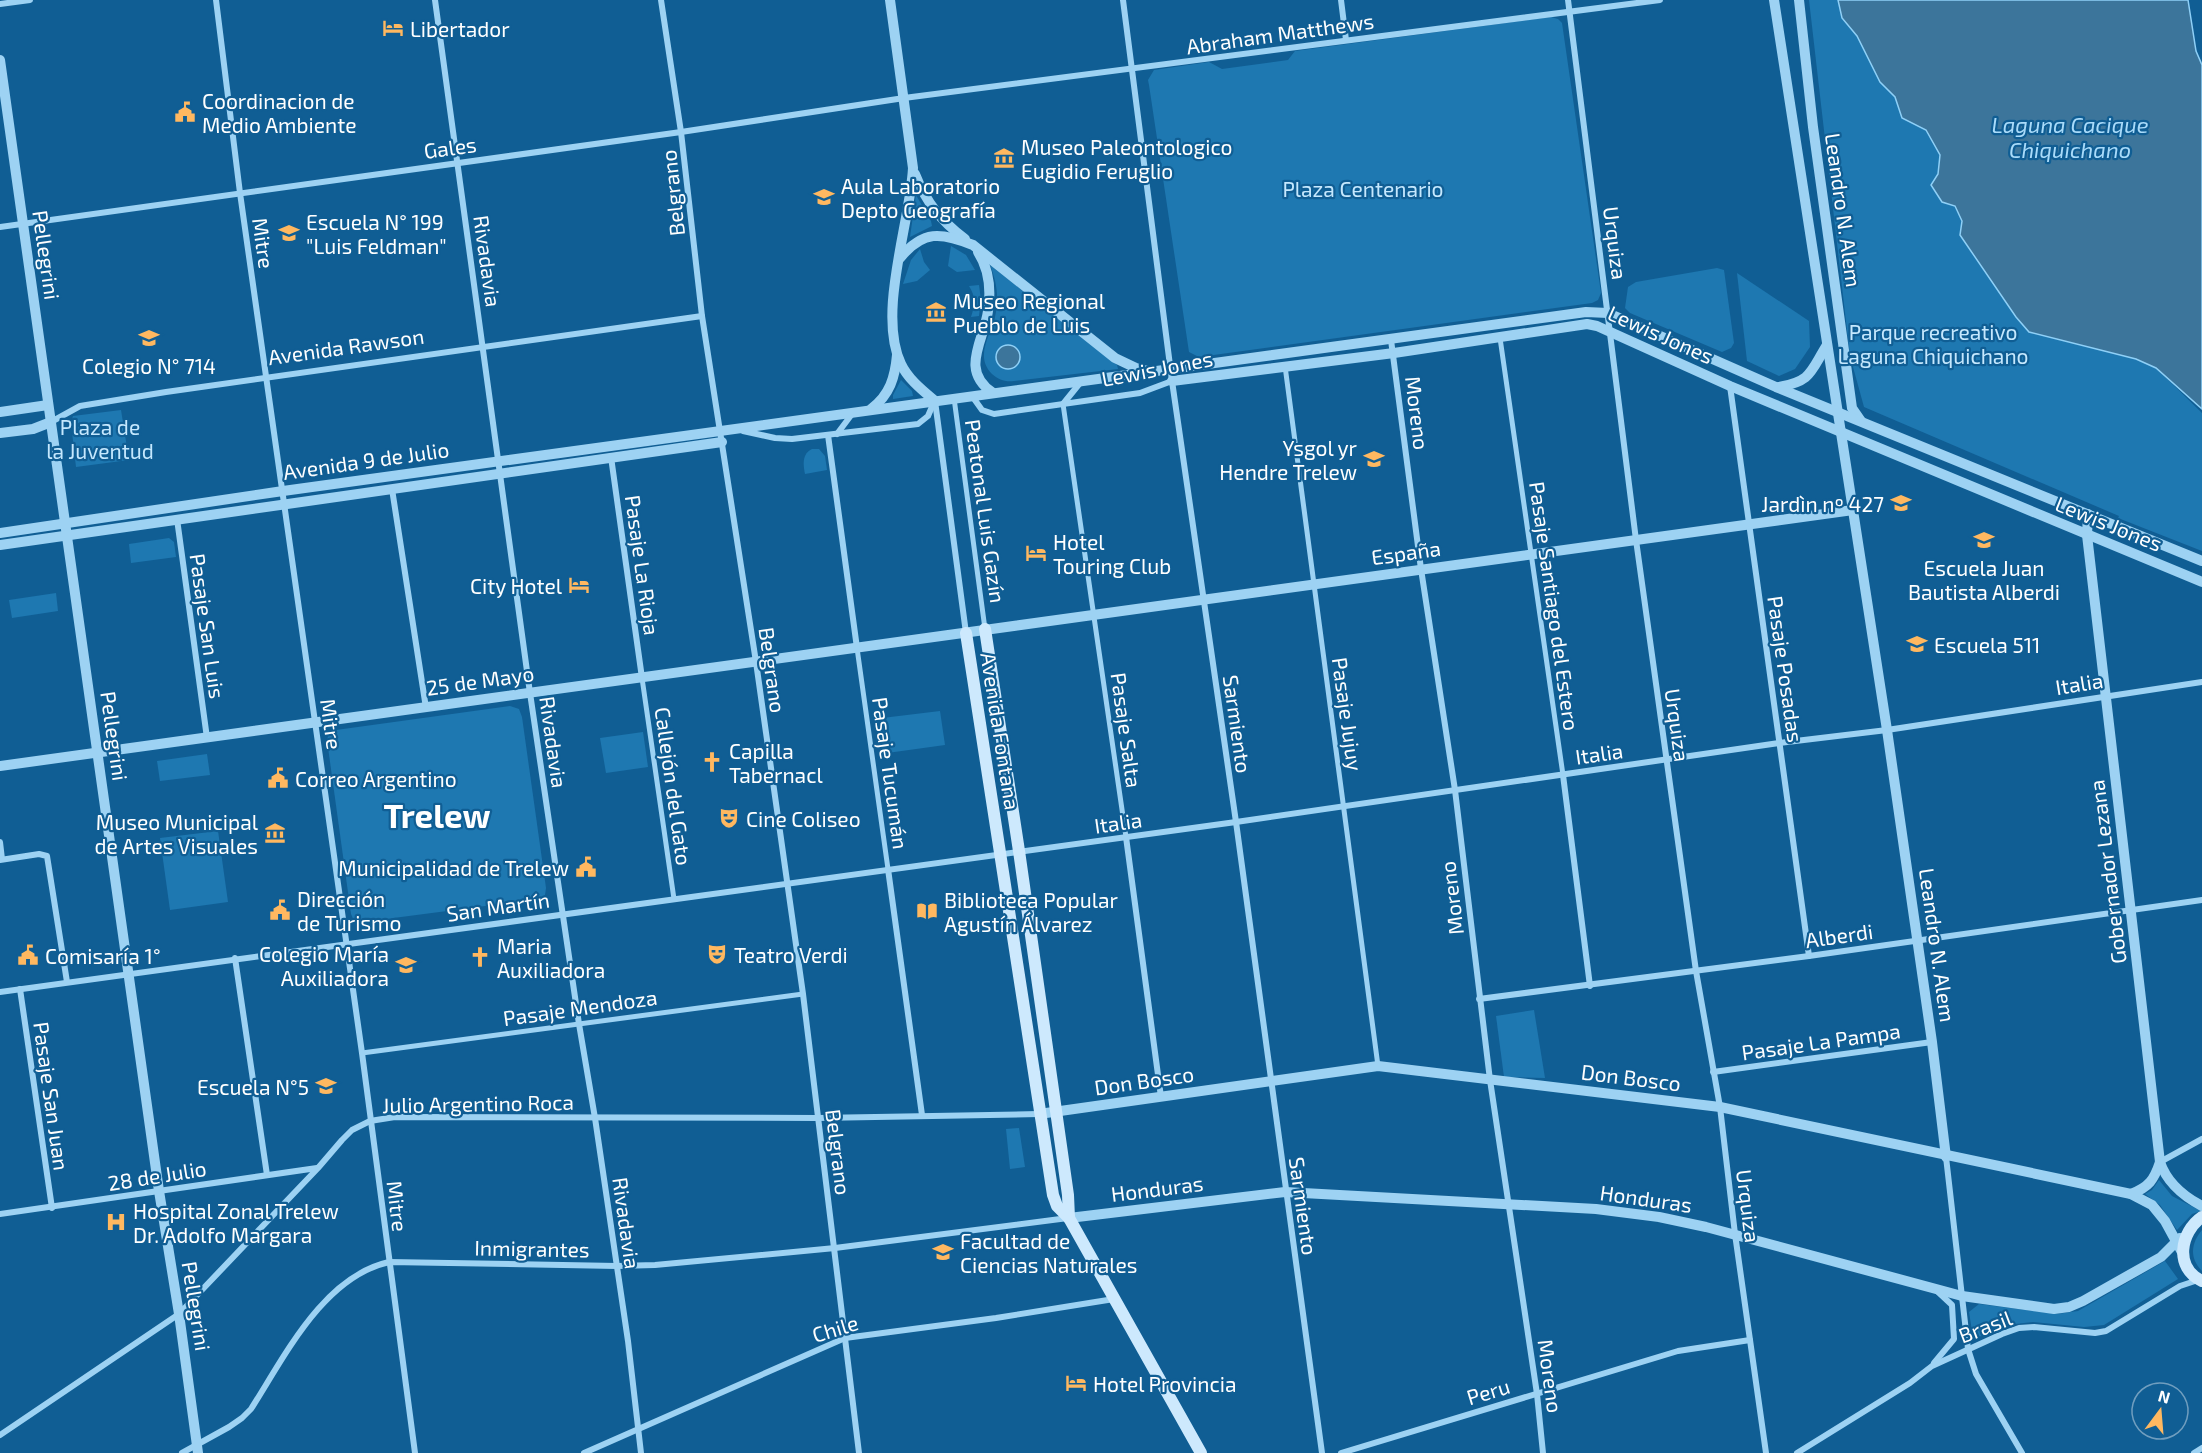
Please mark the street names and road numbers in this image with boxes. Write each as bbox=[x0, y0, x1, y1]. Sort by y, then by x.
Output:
street label: Abraham Matthews bbox=[1185, 7, 1375, 59]
street label: Gales bbox=[422, 131, 478, 163]
street label: Leandro N. Alem bbox=[1821, 131, 1867, 289]
street label: Belgrano bbox=[655, 149, 689, 237]
street label: Urquiza bbox=[1599, 205, 1633, 281]
street label: Pellegrini bbox=[28, 209, 66, 301]
street label: Rivadavia bbox=[469, 214, 507, 308]
street label: Mitre bbox=[248, 216, 280, 270]
street label: Lewis Jones bbox=[1604, 300, 1718, 368]
street label: Avenida Rawson bbox=[266, 323, 426, 369]
street label: Lewis Jones bbox=[1099, 345, 1215, 391]
street label: Moreno bbox=[1401, 375, 1435, 451]
street label: Peatonal Luis Gazín bbox=[961, 418, 1011, 604]
street label: Avenida 9 de Julio bbox=[281, 436, 451, 484]
street label: Pasaje Santiago del Estero bbox=[1524, 480, 1585, 732]
street label: Lewis Jones bbox=[2052, 490, 2166, 556]
street label: Pasaje La Rioja bbox=[620, 493, 665, 637]
street label: España bbox=[1370, 535, 1442, 569]
street label: Pasaje San Luis bbox=[184, 552, 231, 700]
street label: Pasaje Posadas bbox=[1762, 594, 1809, 744]
street label: Belgrano bbox=[755, 626, 791, 714]
street label: Avenida Fontana bbox=[976, 651, 1026, 811]
street label: Pasaje Jujuy bbox=[1327, 656, 1368, 772]
street label: 25 de Mayo bbox=[424, 660, 536, 700]
street label: Italia bbox=[2053, 667, 2105, 699]
street label: Pasaje Salta bbox=[1106, 671, 1147, 789]
street label: Sarmiento bbox=[1219, 673, 1257, 775]
street label: Urquiza bbox=[1661, 687, 1695, 763]
street label: Pellegrini bbox=[96, 690, 134, 782]
street label: Rivadavia bbox=[535, 695, 573, 789]
street label: Pasaje Tucumán bbox=[867, 695, 914, 851]
street label: Mitre bbox=[316, 697, 348, 751]
street label: Callejón del Gato bbox=[650, 705, 697, 867]
street label: Italia bbox=[1573, 737, 1625, 769]
street label: Gobernador Lezana bbox=[2083, 779, 2131, 965]
street label: Italia bbox=[1092, 806, 1144, 838]
street label: Moreno bbox=[1434, 860, 1468, 936]
street label: Leandro N. Alem bbox=[1915, 866, 1961, 1024]
street label: San Martín bbox=[445, 886, 551, 926]
street label: Alberdi bbox=[1804, 918, 1874, 952]
street label: Pasaje Mendoza bbox=[501, 984, 659, 1031]
street label: Pasaje La Pampa bbox=[1740, 1017, 1902, 1066]
street label: Pasaje San Juan bbox=[28, 1020, 75, 1172]
street label: Don Bosco bbox=[1580, 1058, 1682, 1096]
street label: Don Bosco bbox=[1093, 1061, 1195, 1099]
street label: Julio Argentino Roca bbox=[382, 1089, 574, 1117]
street label: Belgrano bbox=[821, 1108, 857, 1196]
street label: 28 de Julio bbox=[106, 1155, 208, 1195]
street label: Sarmiento bbox=[1285, 1155, 1323, 1257]
street label: Urquiza bbox=[1732, 1168, 1766, 1244]
street label: Honduras bbox=[1109, 1170, 1205, 1206]
street label: Rivadavia bbox=[608, 1176, 646, 1270]
street label: Mitre bbox=[382, 1179, 414, 1233]
street label: Honduras bbox=[1598, 1179, 1694, 1217]
street label: Inmigrantes bbox=[474, 1234, 590, 1262]
street label: Pellegrini bbox=[178, 1260, 216, 1352]
street label: Brasil bbox=[1955, 1304, 2016, 1348]
street label: Chile bbox=[809, 1309, 861, 1347]
street label: Moreno bbox=[1533, 1338, 1569, 1414]
street label: Peru bbox=[1463, 1373, 1513, 1409]

